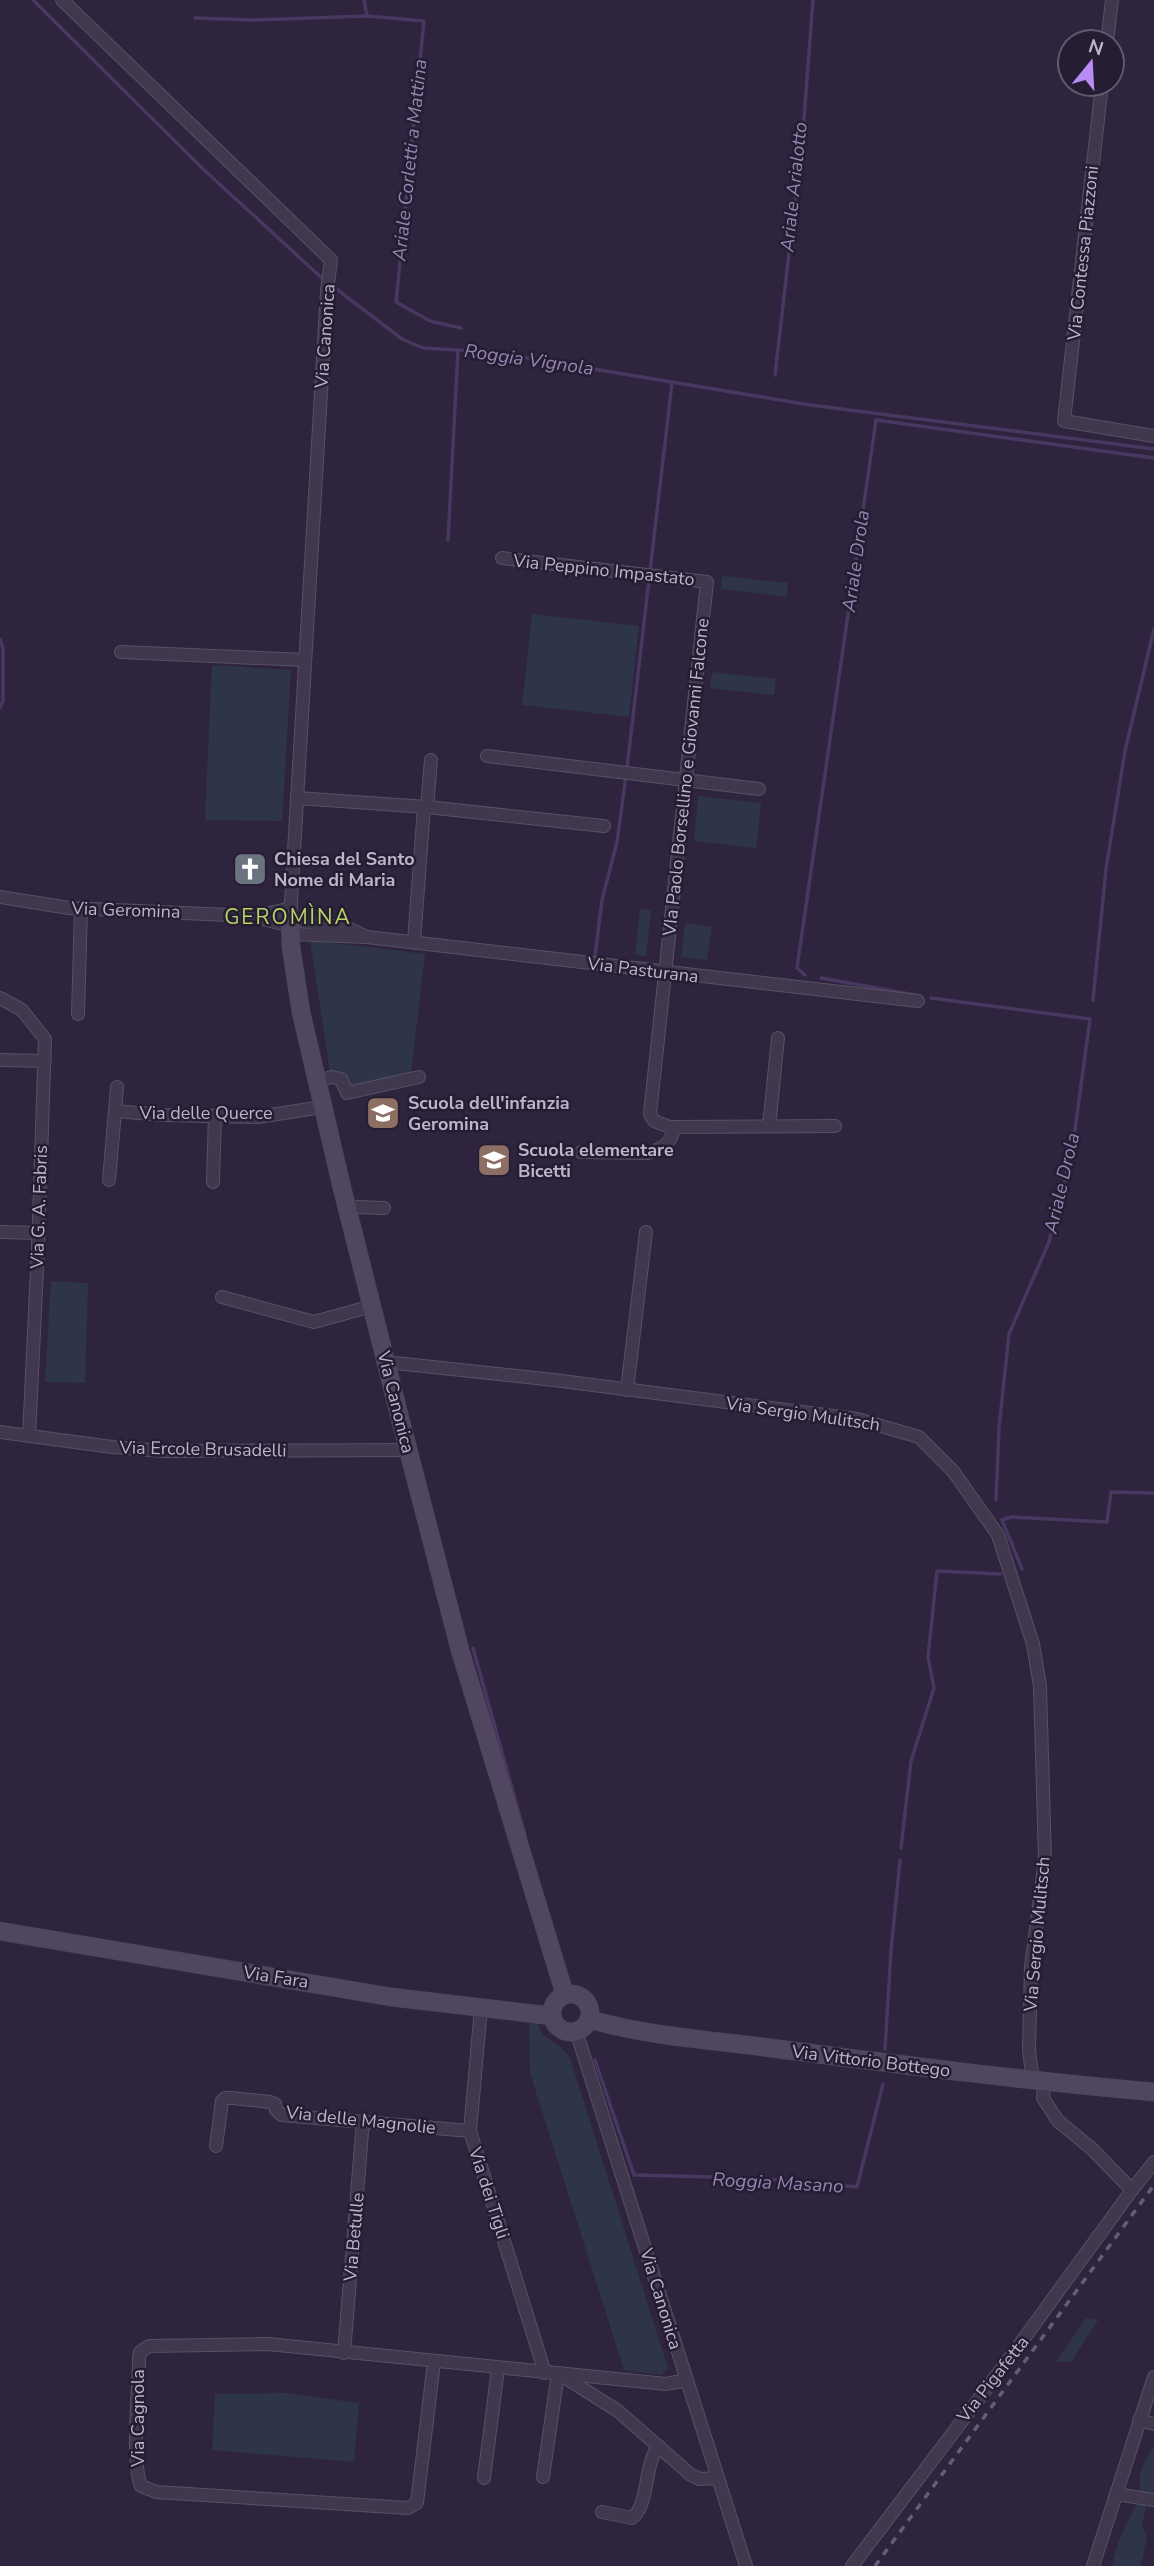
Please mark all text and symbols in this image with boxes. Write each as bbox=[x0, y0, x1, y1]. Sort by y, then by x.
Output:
north arrow bbox=[1056, 28, 1126, 98]
text: N bbox=[1085, 33, 1107, 62]
water label: Ariale Corletti a Mattina bbox=[386, 58, 434, 263]
water label: Ariale Arialotto bbox=[774, 121, 814, 254]
street label: Via Contessa Piazzoni bbox=[1062, 164, 1104, 343]
street label: Via Canonica bbox=[309, 283, 341, 390]
water label: Roggia Vignola bbox=[463, 338, 595, 382]
water label: Ariale Drola bbox=[836, 508, 876, 615]
street label: Via Peppino Impastato bbox=[511, 548, 696, 591]
street label: VIa Paolo Borsellino e Giovanni Falcone bbox=[657, 617, 715, 938]
place label: Chiesa del Santo Nome di Maria bbox=[274, 847, 415, 892]
church icon: Chiesa del Santo Nome di Maria bbox=[231, 850, 269, 888]
street label: Via Geromina bbox=[70, 896, 181, 924]
district label: GEROMÌNA bbox=[224, 903, 352, 931]
street label: Via Pasturana bbox=[585, 951, 700, 989]
place label: Scuola dell'infanzia Geromina bbox=[408, 1091, 570, 1136]
school or university icon: Scuola dell'infanzia Geromina bbox=[364, 1094, 402, 1132]
street label: Via delle Querce bbox=[138, 1101, 273, 1125]
water label: Ariale Drola bbox=[1038, 1130, 1086, 1237]
place label: Scuola elementare Bicetti bbox=[518, 1138, 674, 1183]
school or university icon: Scuola elementare Bicetti bbox=[475, 1141, 513, 1179]
street label: Via G. A. Fabris bbox=[25, 1145, 53, 1270]
street label: Via Canonica bbox=[371, 1347, 420, 1456]
street label: Via Sergio Mulitsch bbox=[723, 1391, 882, 1437]
street label: Via Ercole Brusadelli bbox=[118, 1436, 287, 1462]
street label: Via Sergio Mulitsch bbox=[1018, 1855, 1056, 2014]
street label: Via Fara bbox=[241, 1960, 310, 1994]
street label: Via Vittorio Bottego bbox=[789, 2039, 952, 2083]
street label: Via delle Magnolie bbox=[284, 2100, 437, 2140]
street label: Via dei Tigli bbox=[463, 2143, 515, 2242]
water label: Roggia Masano bbox=[712, 2167, 844, 2199]
street label: Via Betulle bbox=[338, 2192, 370, 2283]
street label: Via Canonica bbox=[634, 2245, 688, 2352]
street label: Via Pigafetta bbox=[951, 2331, 1034, 2428]
street label: Via Cagnola bbox=[126, 2369, 150, 2468]

